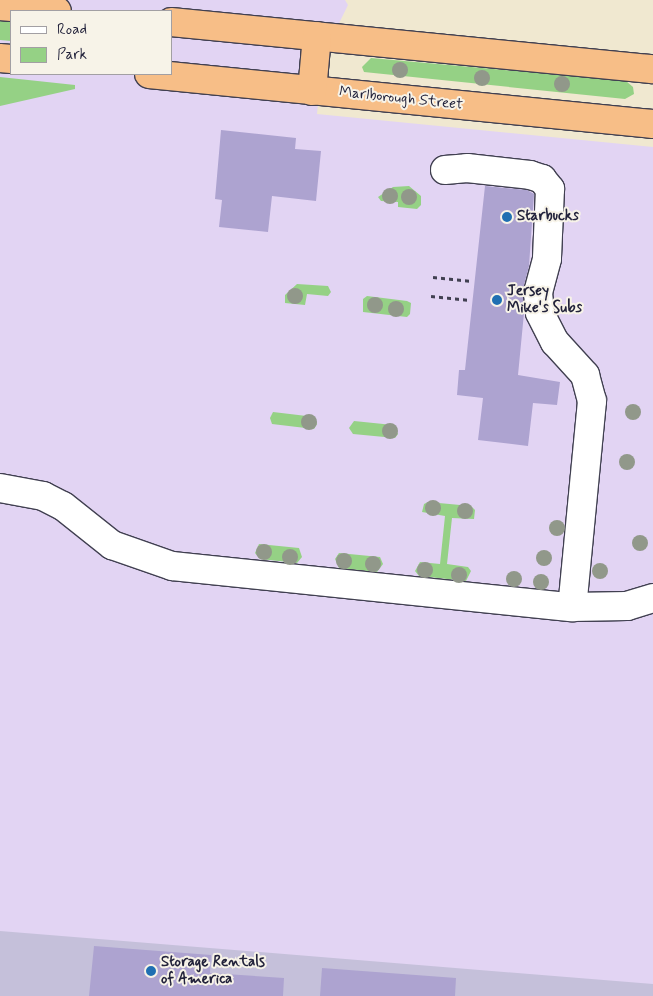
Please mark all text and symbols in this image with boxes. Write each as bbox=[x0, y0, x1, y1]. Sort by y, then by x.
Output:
legend bbox=[10, 10, 172, 75]
text: Road bbox=[57, 20, 87, 40]
text: Park bbox=[57, 45, 87, 65]
street label: Marlborough Street bbox=[339, 84, 463, 114]
place label: Starbucks bbox=[517, 208, 579, 226]
marker: Starbucks bbox=[501, 211, 513, 223]
place label: Jersey Mike's Subs bbox=[507, 282, 583, 317]
marker: Jersey Mike's Subs bbox=[491, 294, 503, 306]
place label: Storage Rentals of America bbox=[161, 953, 261, 988]
marker: Storage Rentals of America bbox=[145, 965, 157, 977]

